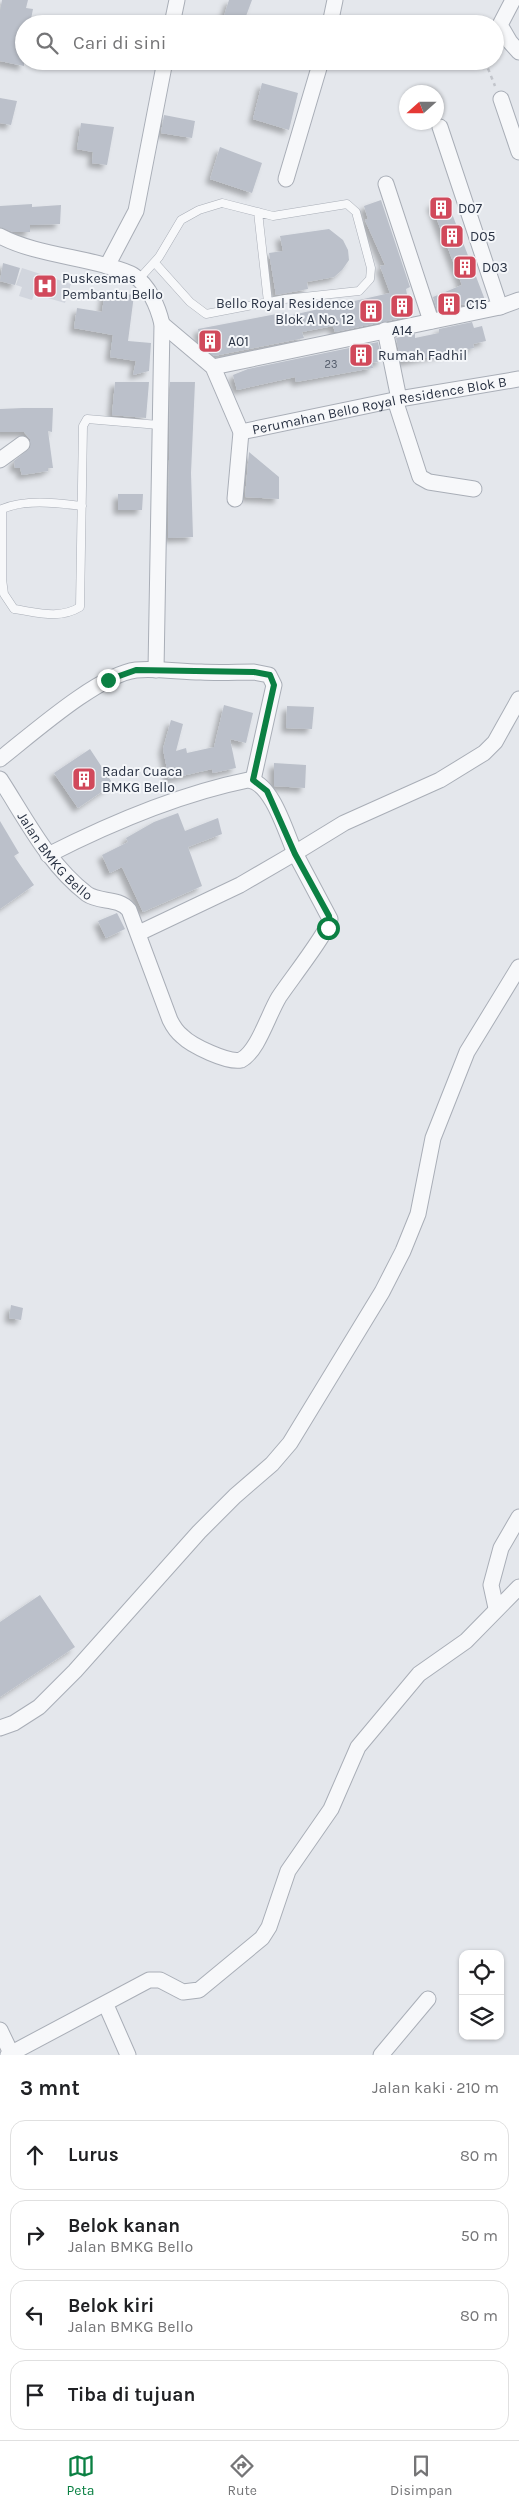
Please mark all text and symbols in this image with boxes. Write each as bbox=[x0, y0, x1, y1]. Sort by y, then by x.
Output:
search box bbox=[15, 15, 504, 70]
icon: search bbox=[33, 29, 61, 57]
text: Cari di sini bbox=[73, 32, 166, 54]
north arrow bbox=[399, 85, 444, 130]
building icon: D07 bbox=[428, 195, 454, 221]
place label: D07 bbox=[458, 200, 483, 217]
building icon: D05 bbox=[439, 223, 465, 249]
place label: D05 bbox=[470, 228, 496, 245]
building icon: D03 bbox=[452, 254, 478, 280]
place label: D03 bbox=[482, 259, 508, 276]
place label: Puskesmas Pembantu Bello bbox=[62, 270, 163, 303]
hospital icon: Puskesmas Pembantu Bello bbox=[32, 273, 58, 299]
building icon: C15 bbox=[436, 291, 462, 317]
building icon: A14 bbox=[389, 293, 415, 319]
place label: Bello Royal Residence Blok A No. 12 bbox=[216, 295, 354, 328]
place label: C15 bbox=[466, 296, 487, 313]
building icon: Bello Royal Residence Blok A No. 12 bbox=[358, 298, 384, 324]
place label: A14 bbox=[392, 322, 412, 339]
building icon: A01 bbox=[197, 328, 223, 354]
place label: A01 bbox=[228, 333, 249, 350]
building icon: Rumah Fadhil bbox=[348, 342, 374, 368]
place label: Rumah Fadhil bbox=[378, 347, 467, 364]
house number: 23 bbox=[325, 358, 337, 371]
street label: Perumahan Bello Royal Residence Blok B bbox=[251, 373, 508, 438]
route end bbox=[97, 669, 120, 692]
place label: Radar Cuaca BMKG Bello bbox=[102, 763, 182, 796]
building icon: Radar Cuaca BMKG Bello bbox=[71, 766, 97, 792]
street label: Jalan BMKG Bello bbox=[14, 809, 95, 904]
route start bbox=[317, 917, 340, 940]
map controls bbox=[459, 1950, 504, 2040]
button: locate bbox=[459, 1950, 504, 1995]
button: layers bbox=[459, 1995, 504, 2040]
text: 3 mnt bbox=[20, 2076, 80, 2100]
text: Jalan kaki · 210 m bbox=[372, 2078, 499, 2097]
icon: ahead bbox=[21, 2141, 49, 2169]
text: Lurus bbox=[68, 2144, 119, 2166]
text: 80 m bbox=[460, 2146, 498, 2165]
text: Belok kanan bbox=[68, 2215, 180, 2237]
icon: right bbox=[21, 2221, 49, 2249]
text: 50 m bbox=[461, 2226, 498, 2245]
text: Jalan BMKG Bello bbox=[68, 2237, 193, 2256]
text: Belok kiri bbox=[68, 2295, 154, 2317]
icon: left bbox=[21, 2301, 49, 2329]
text: 80 m bbox=[460, 2306, 498, 2325]
text: Jalan BMKG Bello bbox=[68, 2317, 193, 2336]
icon: arrive bbox=[21, 2381, 49, 2409]
text: Tiba di tujuan bbox=[68, 2384, 195, 2406]
tab: Peta bbox=[67, 2452, 95, 2499]
tab: Rute bbox=[228, 2452, 257, 2499]
tab: Disimpan bbox=[390, 2452, 452, 2499]

